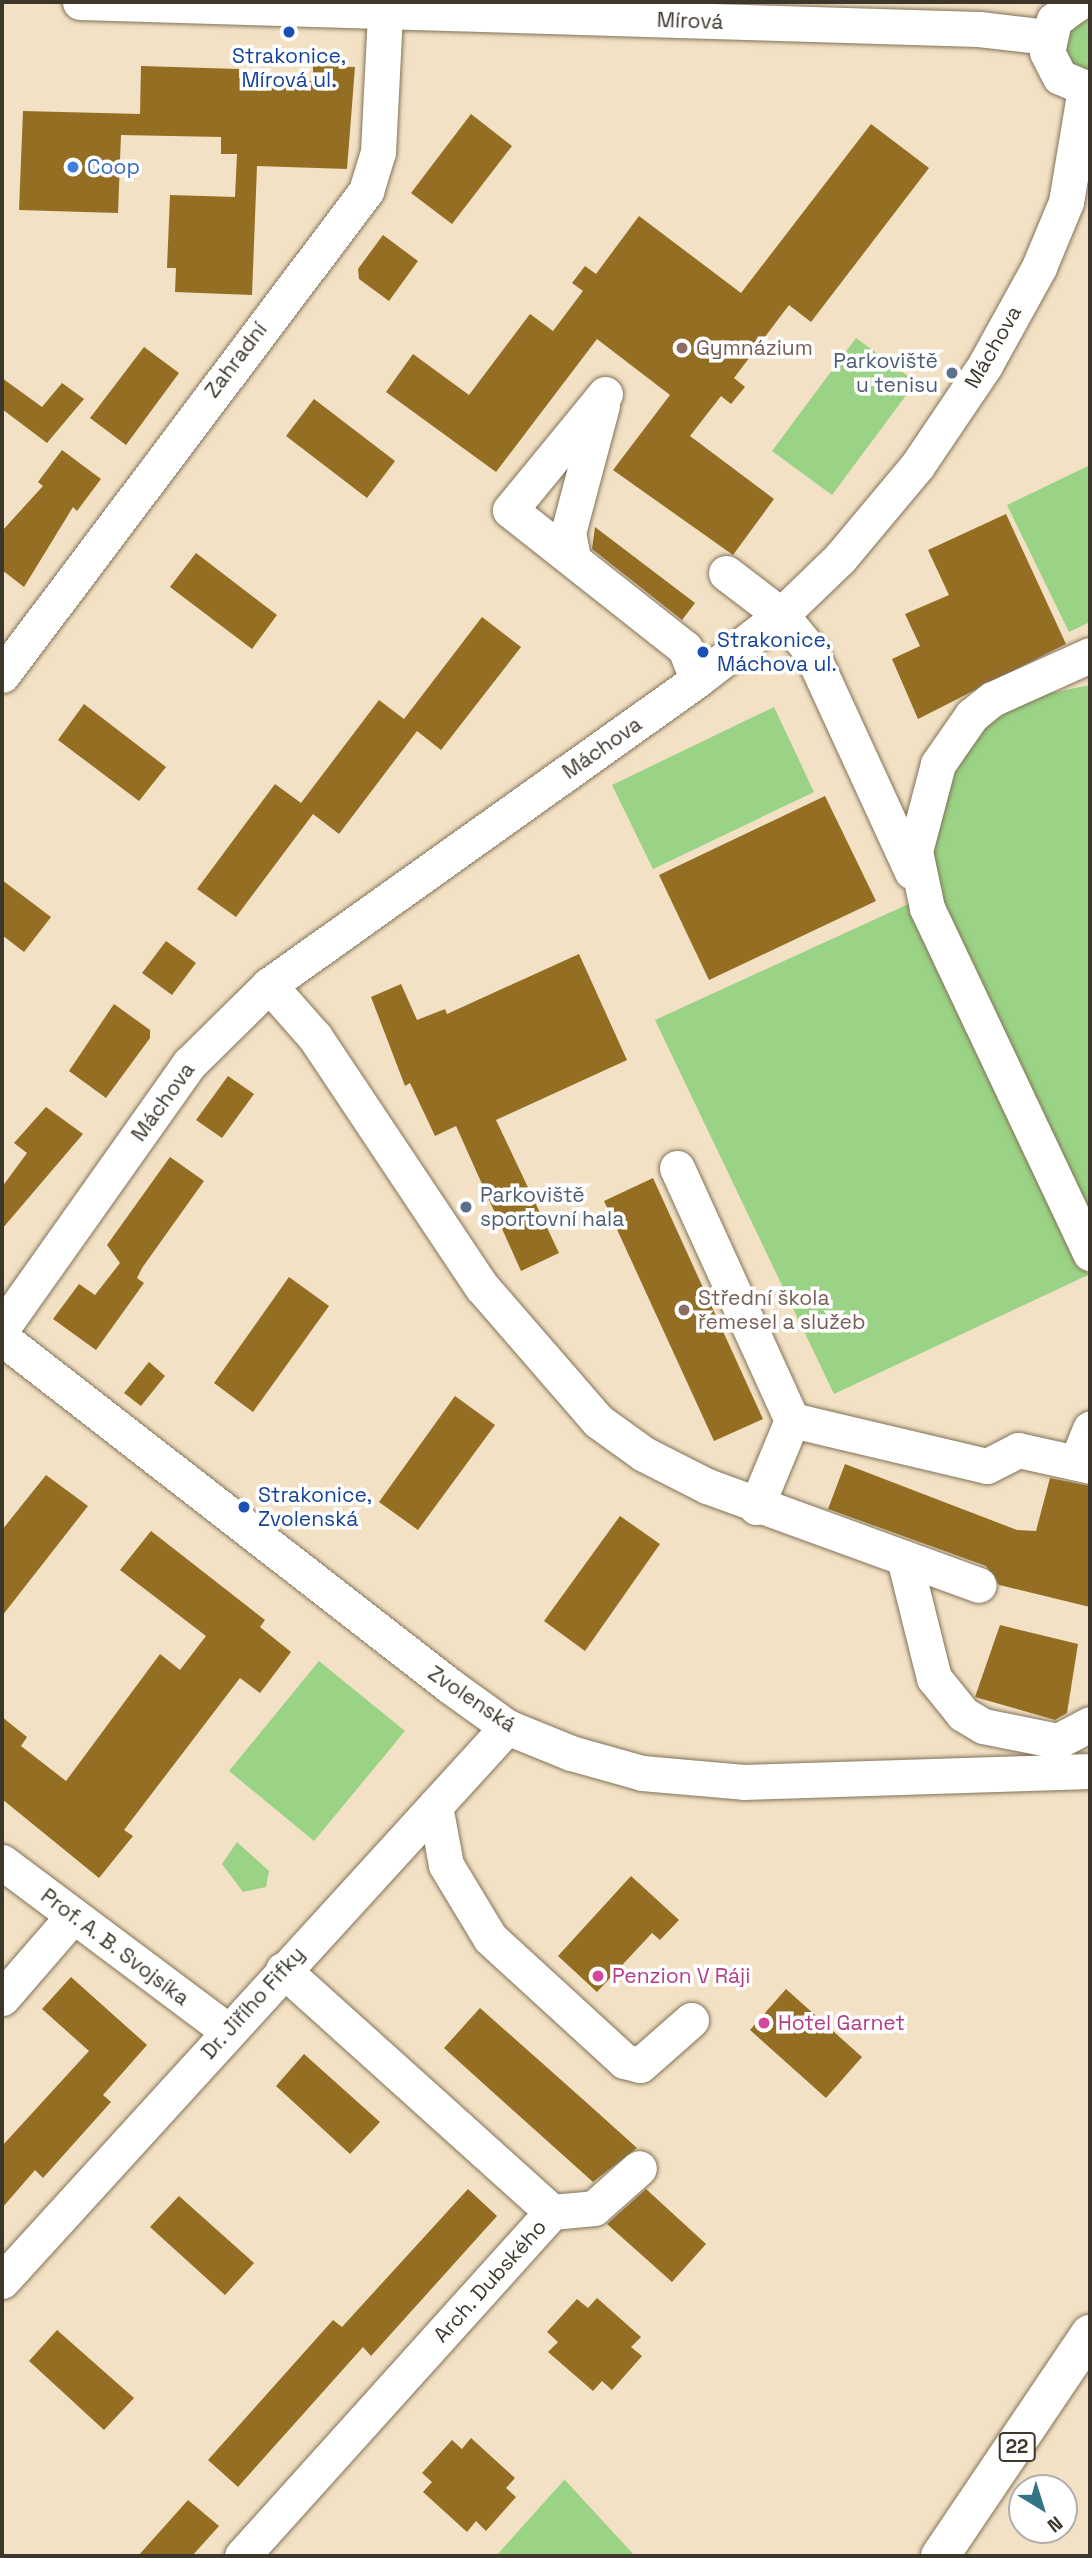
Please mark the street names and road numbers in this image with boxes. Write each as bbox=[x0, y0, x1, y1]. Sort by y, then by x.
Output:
street label: Mírová bbox=[656, 7, 724, 35]
street label: Máchova bbox=[959, 301, 1027, 393]
street label: Zahradní bbox=[199, 317, 273, 403]
street label: Máchova bbox=[558, 712, 646, 784]
street label: Máchova bbox=[126, 1058, 200, 1146]
street label: Zvolenská bbox=[423, 1661, 521, 1737]
street label: Prof. A. B. Svojsíka bbox=[35, 1882, 195, 2012]
street label: Dr. Jiřího Fifky bbox=[196, 1941, 310, 2065]
street label: Arch. Dubského bbox=[428, 2214, 552, 2348]
road number: 22 bbox=[998, 2432, 1036, 2462]

